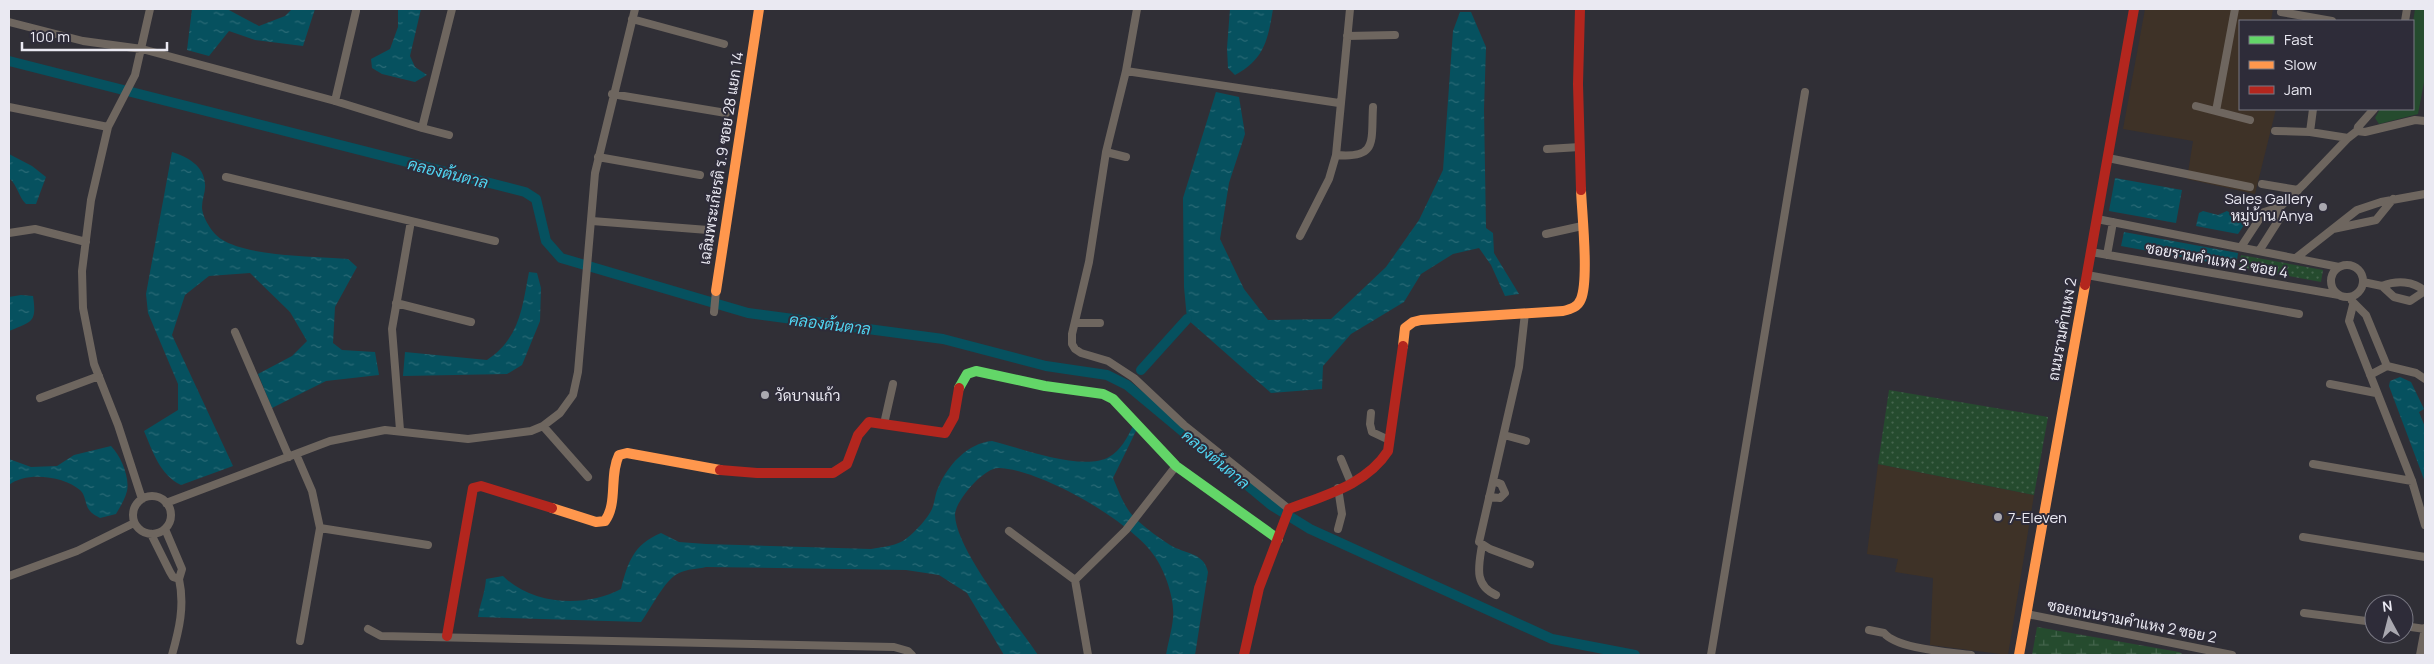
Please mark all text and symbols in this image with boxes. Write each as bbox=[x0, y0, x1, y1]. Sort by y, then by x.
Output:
scale bar bbox=[22, 20, 168, 52]
legend bbox=[2239, 20, 2414, 110]
text: 100 m bbox=[30, 26, 70, 47]
text: Fast bbox=[2284, 29, 2313, 50]
street label: เฉลิมพระเกียรติ ร.9 ซอย 28 แยก 14 bbox=[694, 50, 748, 266]
text: Slow bbox=[2284, 54, 2317, 75]
text: Jam bbox=[2284, 79, 2312, 100]
water label: คลองต้นตาล bbox=[405, 152, 491, 194]
place label: Sales Gallery หมู่บ้าน Anya bbox=[2224, 188, 2313, 226]
marker: Sales Gallery หมู่บ้าน Anya bbox=[2317, 201, 2329, 213]
street label: ซอยรามคำแหง 2 ซอย 4 bbox=[2144, 237, 2290, 283]
street label: ถนนรามคำแหง 2 bbox=[2043, 276, 2081, 382]
water label: คลองต้นตาล bbox=[788, 308, 872, 340]
place label: วัดบางแก้ว bbox=[775, 385, 840, 406]
marker: วัดบางแก้ว bbox=[759, 389, 771, 401]
water label: คลองต้นตาล bbox=[1177, 424, 1255, 494]
place label: 7-Eleven bbox=[2008, 507, 2067, 528]
marker: 7-Eleven bbox=[1992, 511, 2004, 523]
street label: ซอยถนนรามคำแหง 2 ซอย 2 bbox=[2045, 594, 2219, 648]
north arrow bbox=[2364, 594, 2414, 644]
text: N bbox=[2381, 596, 2394, 616]

